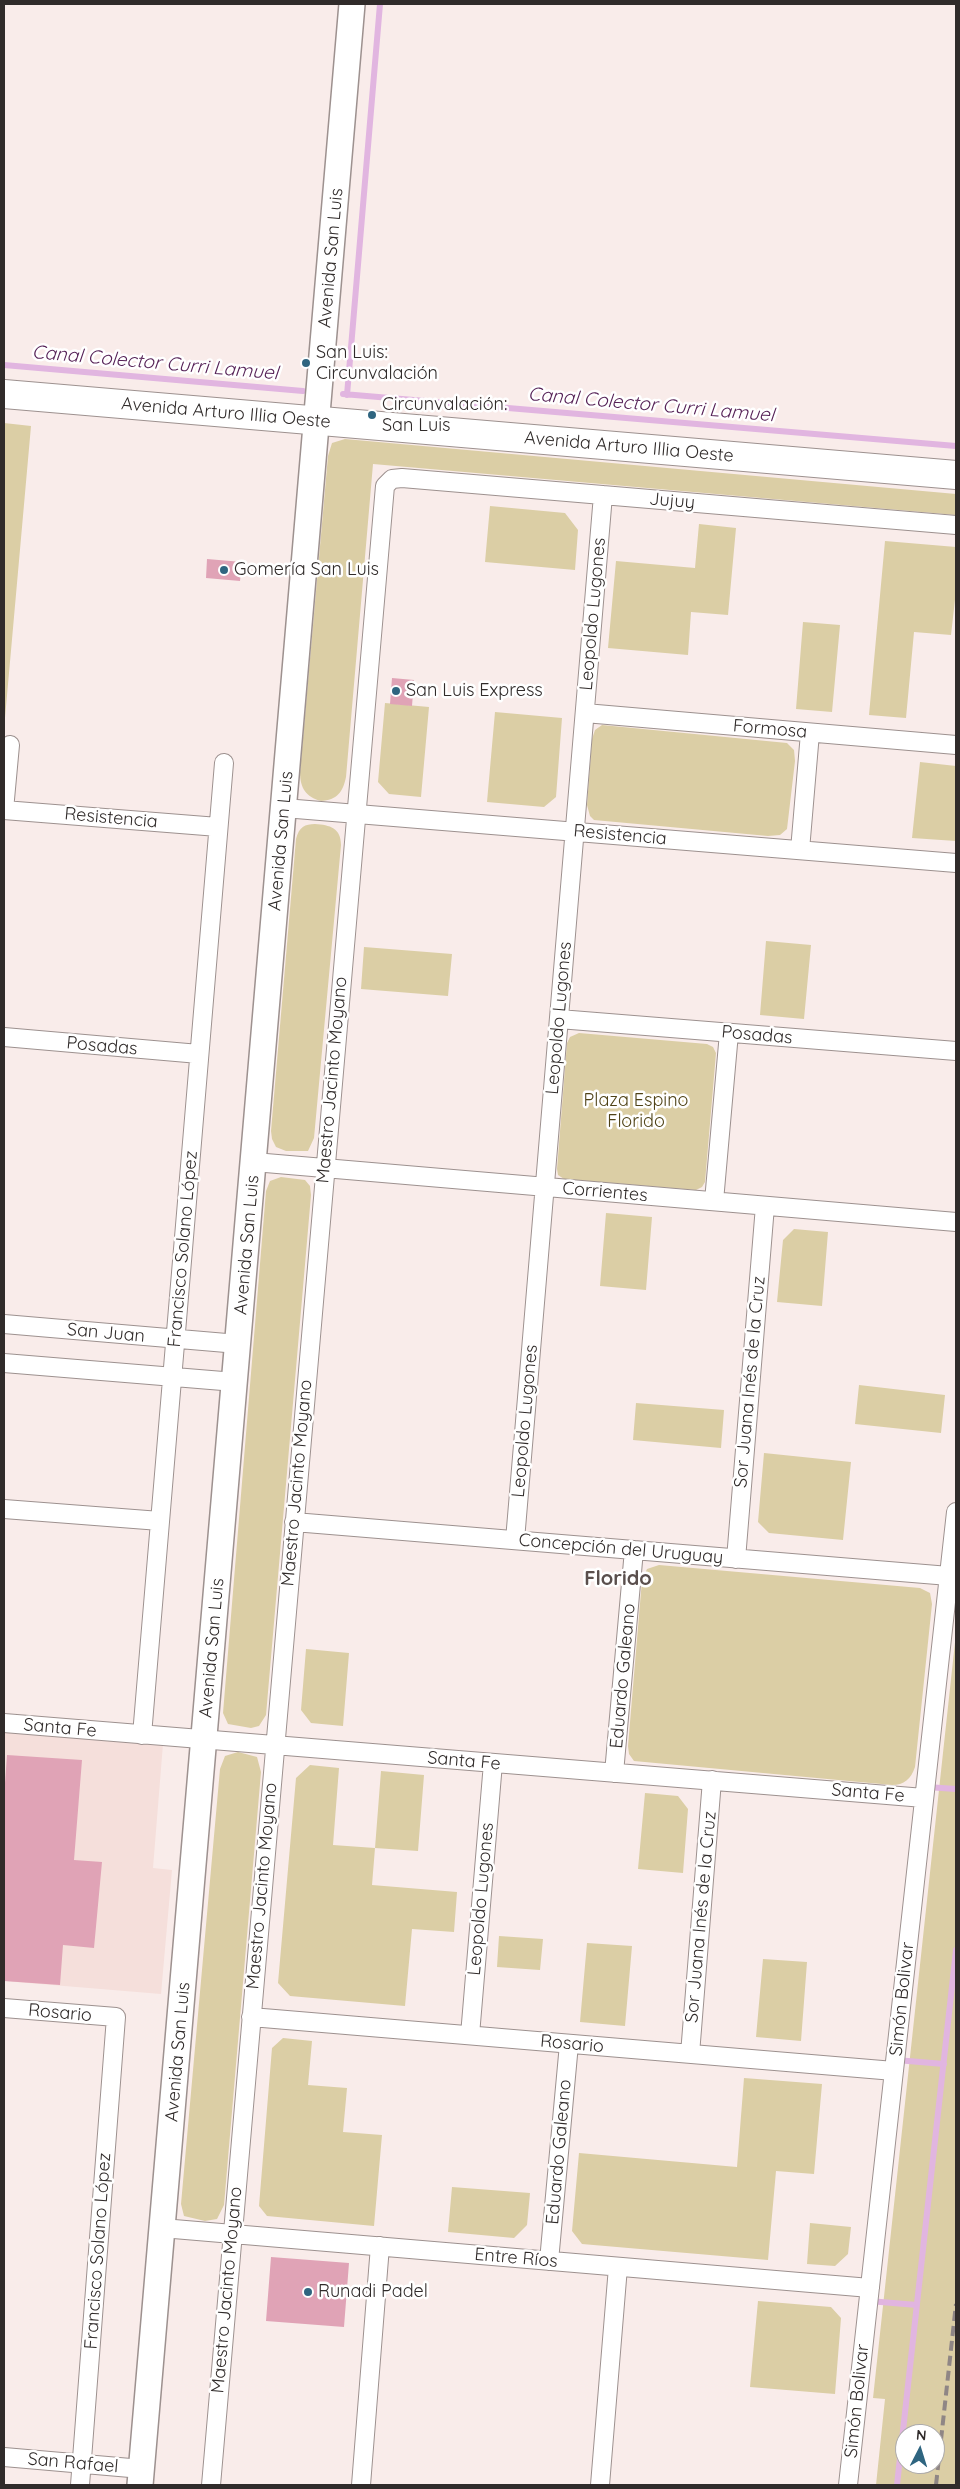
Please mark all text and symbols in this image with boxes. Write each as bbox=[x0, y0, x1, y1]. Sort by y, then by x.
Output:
street label: Avenida San Luis bbox=[314, 187, 348, 329]
water label: Canal Colector Curri Lamuel bbox=[31, 341, 279, 385]
place label: San Luis: Circunvalación bbox=[316, 342, 438, 384]
marker: San Luis: Circunvalación bbox=[300, 357, 312, 369]
water label: Canal Colector Curri Lamuel bbox=[527, 383, 775, 427]
street label: Avenida Arturo Illia Oeste bbox=[120, 393, 332, 433]
place label: Circunvalación: San Luis bbox=[382, 394, 507, 436]
marker: Circunvalación: San Luis bbox=[366, 409, 378, 421]
street label: Avenida Arturo Illia Oeste bbox=[523, 427, 735, 467]
street label: Jujuy bbox=[648, 488, 696, 514]
street label: Leopoldo Lugones bbox=[576, 537, 610, 691]
place label: Gomería San Luis bbox=[234, 559, 379, 581]
marker: Gomería San Luis bbox=[218, 564, 230, 576]
place label: San Luis Express bbox=[406, 680, 543, 702]
marker: San Luis Express bbox=[390, 685, 402, 697]
street label: Formosa bbox=[732, 715, 808, 743]
street label: Avenida San Luis bbox=[264, 770, 298, 912]
street label: Resistencia bbox=[63, 803, 159, 833]
street label: Resistencia bbox=[572, 820, 668, 850]
street label: Leopoldo Lugones bbox=[542, 941, 576, 1095]
street label: Maestro Jacinto Moyano bbox=[312, 976, 352, 1184]
street label: Posadas bbox=[721, 1021, 793, 1049]
street label: Posadas bbox=[66, 1032, 138, 1060]
park label: Plaza Espino Florido bbox=[584, 1090, 688, 1132]
street label: Francisco Solano López bbox=[164, 1150, 202, 1348]
street label: Avenida San Luis bbox=[230, 1174, 264, 1316]
street label: Corrientes bbox=[561, 1178, 649, 1206]
street label: Sor Juana Inés de la Cruz bbox=[730, 1275, 770, 1489]
street label: San Juan bbox=[66, 1319, 146, 1347]
street label: Leopoldo Lugones bbox=[508, 1344, 542, 1498]
street label: Maestro Jacinto Moyano bbox=[277, 1379, 317, 1587]
street label: Concepción del Uruguay bbox=[518, 1529, 724, 1569]
district label: Florido bbox=[584, 1567, 652, 1591]
street label: Avenida San Luis bbox=[195, 1577, 229, 1719]
street label: Eduardo Galeano bbox=[606, 1602, 640, 1750]
street label: Santa Fe bbox=[22, 1714, 98, 1742]
street label: Santa Fe bbox=[426, 1747, 502, 1775]
street label: Santa Fe bbox=[830, 1779, 906, 1807]
street label: Maestro Jacinto Moyano bbox=[242, 1782, 282, 1990]
street label: Sor Juana Inés de la Cruz bbox=[681, 1810, 721, 2024]
street label: Leopoldo Lugones bbox=[464, 1822, 498, 1976]
street label: Simón Bolivar bbox=[885, 1941, 919, 2057]
street label: Avenida San Luis bbox=[161, 1981, 195, 2123]
street label: Rosario bbox=[27, 1999, 93, 2027]
street label: Rosario bbox=[539, 2030, 605, 2058]
street label: Eduardo Galeano bbox=[542, 2078, 576, 2226]
street label: Francisco Solano López bbox=[80, 2152, 116, 2350]
street label: Maestro Jacinto Moyano bbox=[207, 2186, 247, 2394]
street label: Entre Ríos bbox=[473, 2244, 559, 2272]
place label: Runadi Padel bbox=[318, 2281, 428, 2303]
marker: Runadi Padel bbox=[302, 2286, 314, 2298]
street label: Simón Bolivar bbox=[840, 2343, 874, 2459]
north arrow bbox=[895, 2424, 945, 2474]
text: N bbox=[915, 2426, 927, 2444]
street label: San Rafael bbox=[27, 2448, 119, 2478]

